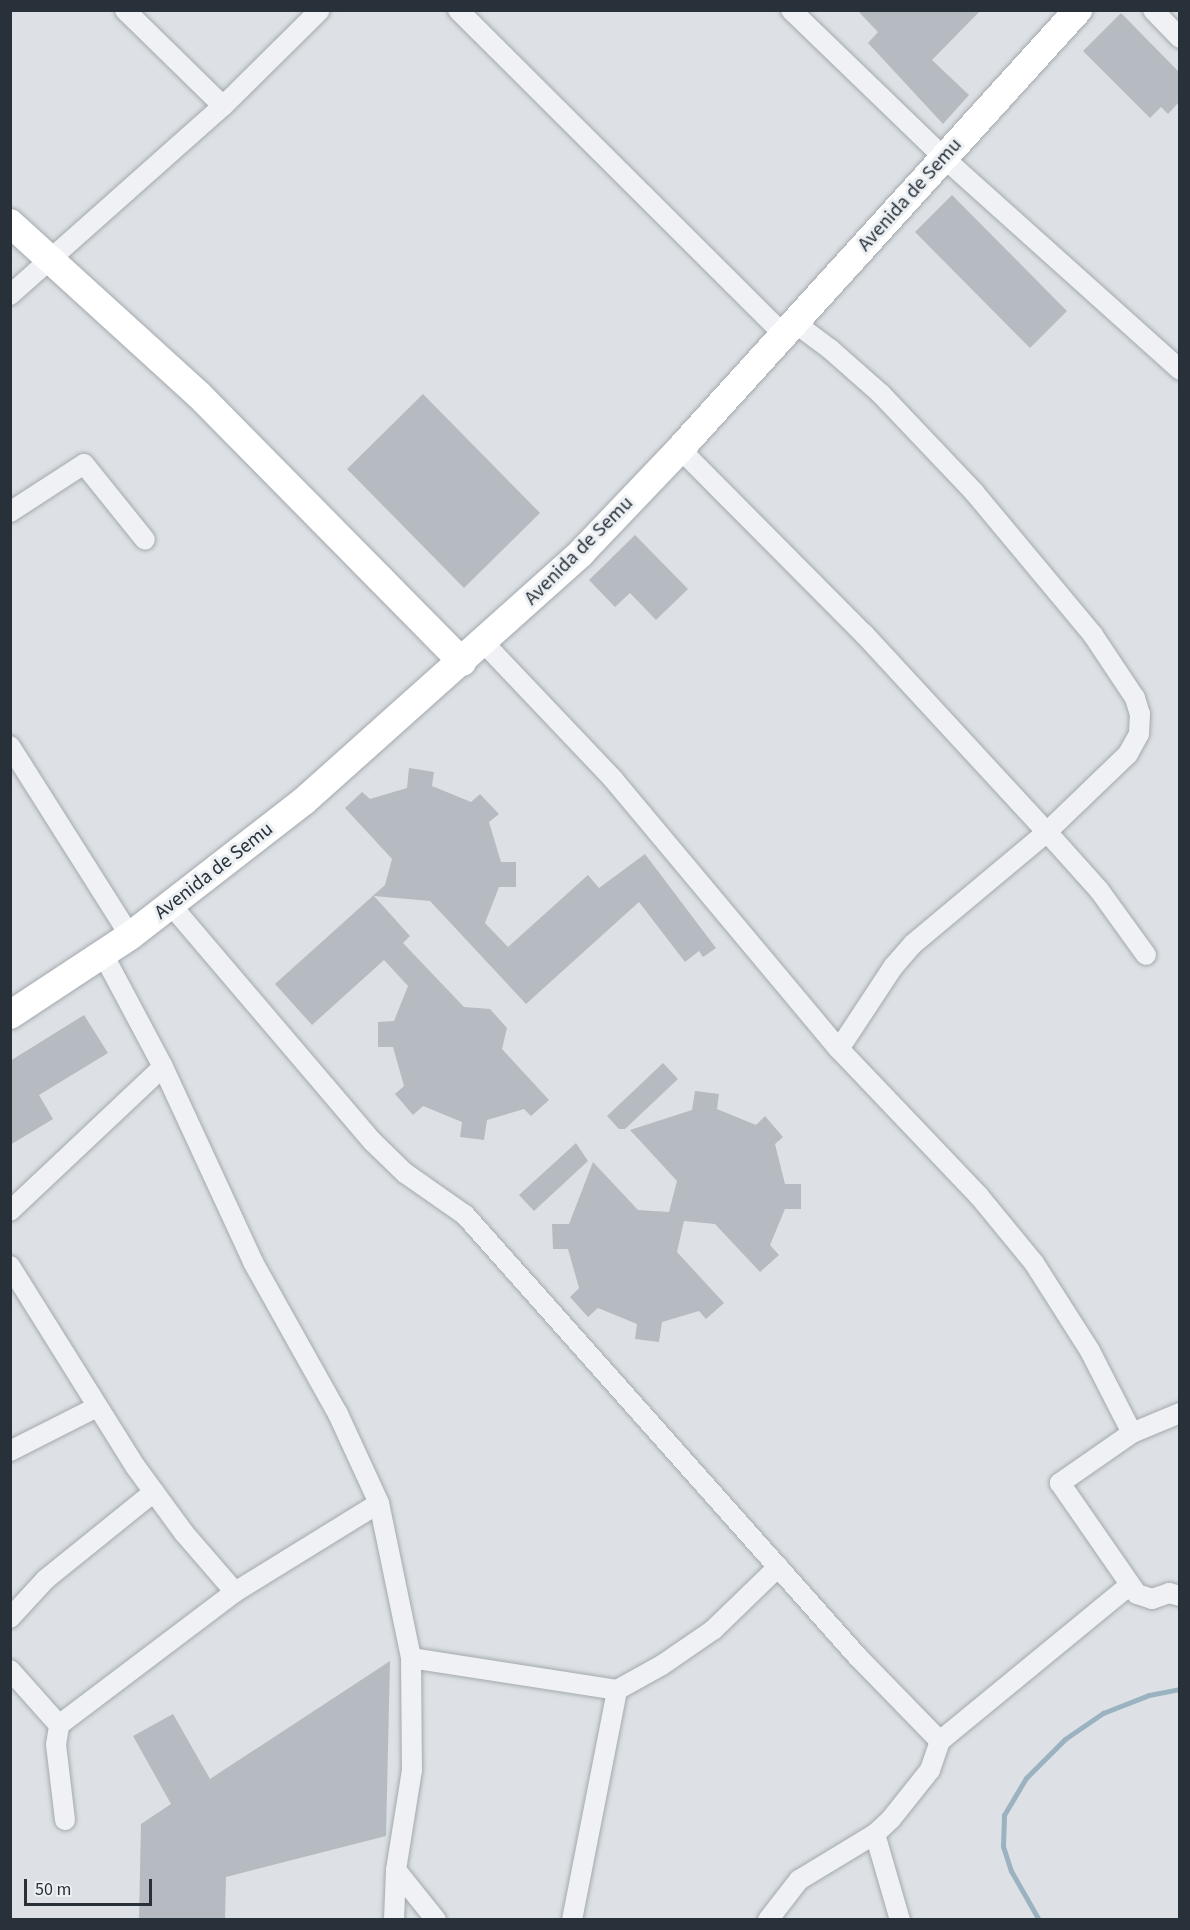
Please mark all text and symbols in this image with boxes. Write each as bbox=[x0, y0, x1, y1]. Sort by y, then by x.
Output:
street label: Avenida de Semu bbox=[853, 133, 967, 257]
street label: Avenida de Semu bbox=[520, 492, 638, 610]
street label: Avenida de Semu bbox=[150, 817, 278, 925]
scale bar bbox=[27, 1867, 154, 1905]
text: 50 m bbox=[35, 1877, 71, 1902]

